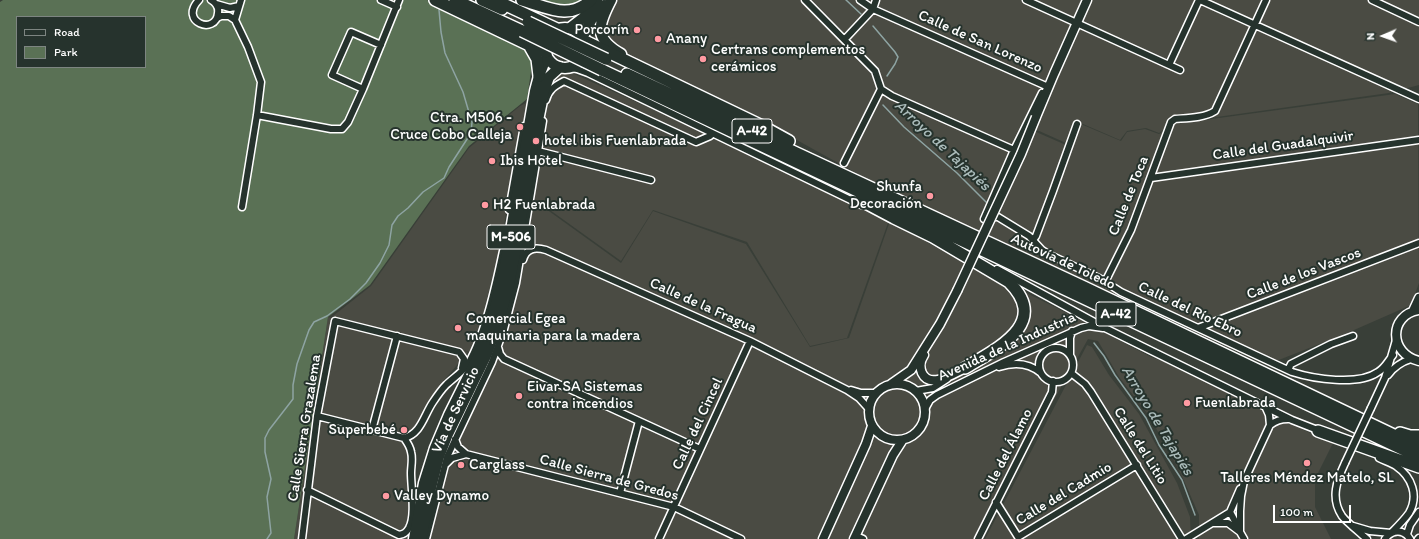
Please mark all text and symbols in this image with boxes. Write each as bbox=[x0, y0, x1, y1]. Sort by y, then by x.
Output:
street label: Calle de San Lorenzo bbox=[915, 6, 1045, 78]
legend bbox=[16, 16, 146, 68]
north arrow bbox=[1363, 16, 1403, 56]
place label: Porcorín bbox=[575, 21, 629, 39]
text: Road bbox=[54, 25, 80, 39]
marker: Porcorín bbox=[632, 25, 642, 35]
place label: Anany bbox=[666, 30, 707, 48]
text: N bbox=[1364, 32, 1377, 40]
marker: Anany bbox=[653, 34, 663, 44]
place label: Certrans complementos cerámicos bbox=[711, 41, 865, 76]
text: Park bbox=[54, 45, 78, 59]
marker: Certrans complementos cerámicos bbox=[698, 54, 708, 64]
water label: Arroyo de Tajapiés bbox=[890, 97, 994, 195]
place label: Ctra. M506 - Cruce Cobo Calleja bbox=[390, 109, 512, 144]
road number: A-42 bbox=[732, 119, 772, 143]
marker: Ctra. M506 - Cruce Cobo Calleja bbox=[515, 122, 525, 132]
street label: Calle del Guadalquivir bbox=[1211, 127, 1355, 165]
place label: hotel ibis Fuenlabrada bbox=[544, 132, 686, 150]
marker: hotel ibis Fuenlabrada bbox=[531, 136, 541, 146]
place label: Ibis Hotel bbox=[500, 152, 562, 170]
street label: Calle de Toca bbox=[1105, 154, 1153, 238]
marker: Ibis Hotel bbox=[487, 156, 497, 166]
place label: Shunfa Decoración bbox=[850, 178, 922, 213]
marker: Shunfa Decoración bbox=[925, 191, 935, 201]
place label: H2 Fuenlabrada bbox=[493, 196, 595, 214]
marker: H2 Fuenlabrada bbox=[480, 200, 490, 210]
road number: M-506 bbox=[487, 225, 535, 249]
street label: Autovía de Toledo bbox=[1008, 230, 1118, 294]
street label: Calle de los Vascos bbox=[1244, 244, 1364, 304]
street label: Calle de la Fragua bbox=[647, 274, 759, 338]
street label: Calle del Río Ebro bbox=[1135, 278, 1245, 342]
road number: A-42 bbox=[1096, 302, 1136, 326]
street label: Avenida de la Industria bbox=[935, 309, 1079, 385]
place label: Comercial Egea maquinaria para la madera bbox=[466, 310, 640, 345]
marker: Comercial Egea maquinaria para la madera bbox=[453, 323, 463, 333]
street label: Calle Sierra Grazalema bbox=[284, 353, 326, 503]
water label: Arroyo de Tajapiés bbox=[1117, 363, 1197, 479]
street label: Vía de Servicio bbox=[428, 364, 484, 456]
street label: Calle del Cincel bbox=[669, 375, 727, 473]
place label: Eivar SA Sistemas contra incendios bbox=[527, 378, 643, 413]
marker: Eivar SA Sistemas contra incendios bbox=[514, 391, 524, 401]
place label: Fuenlabrada bbox=[1195, 394, 1276, 412]
marker: Fuenlabrada bbox=[1182, 398, 1192, 408]
street label: Calle del Litio bbox=[1109, 404, 1171, 488]
street label: Calle del Álamo bbox=[975, 406, 1037, 504]
place label: Superbebé bbox=[329, 421, 396, 439]
marker: Superbebé bbox=[399, 425, 409, 435]
street label: Calle Sierra de Gredos bbox=[538, 451, 680, 505]
place label: Carglass bbox=[469, 456, 525, 474]
street label: Calle del Cadmio bbox=[1013, 458, 1115, 530]
marker: Talleres Méndez Matelo, SL bbox=[1302, 458, 1312, 468]
marker: Carglass bbox=[456, 460, 466, 470]
place label: Talleres Méndez Matelo, SL bbox=[1220, 469, 1394, 487]
place label: Valley Dynamo bbox=[394, 487, 489, 505]
marker: Valley Dynamo bbox=[381, 491, 391, 501]
scale bar bbox=[1275, 497, 1353, 523]
text: 100 m bbox=[1280, 505, 1313, 519]

